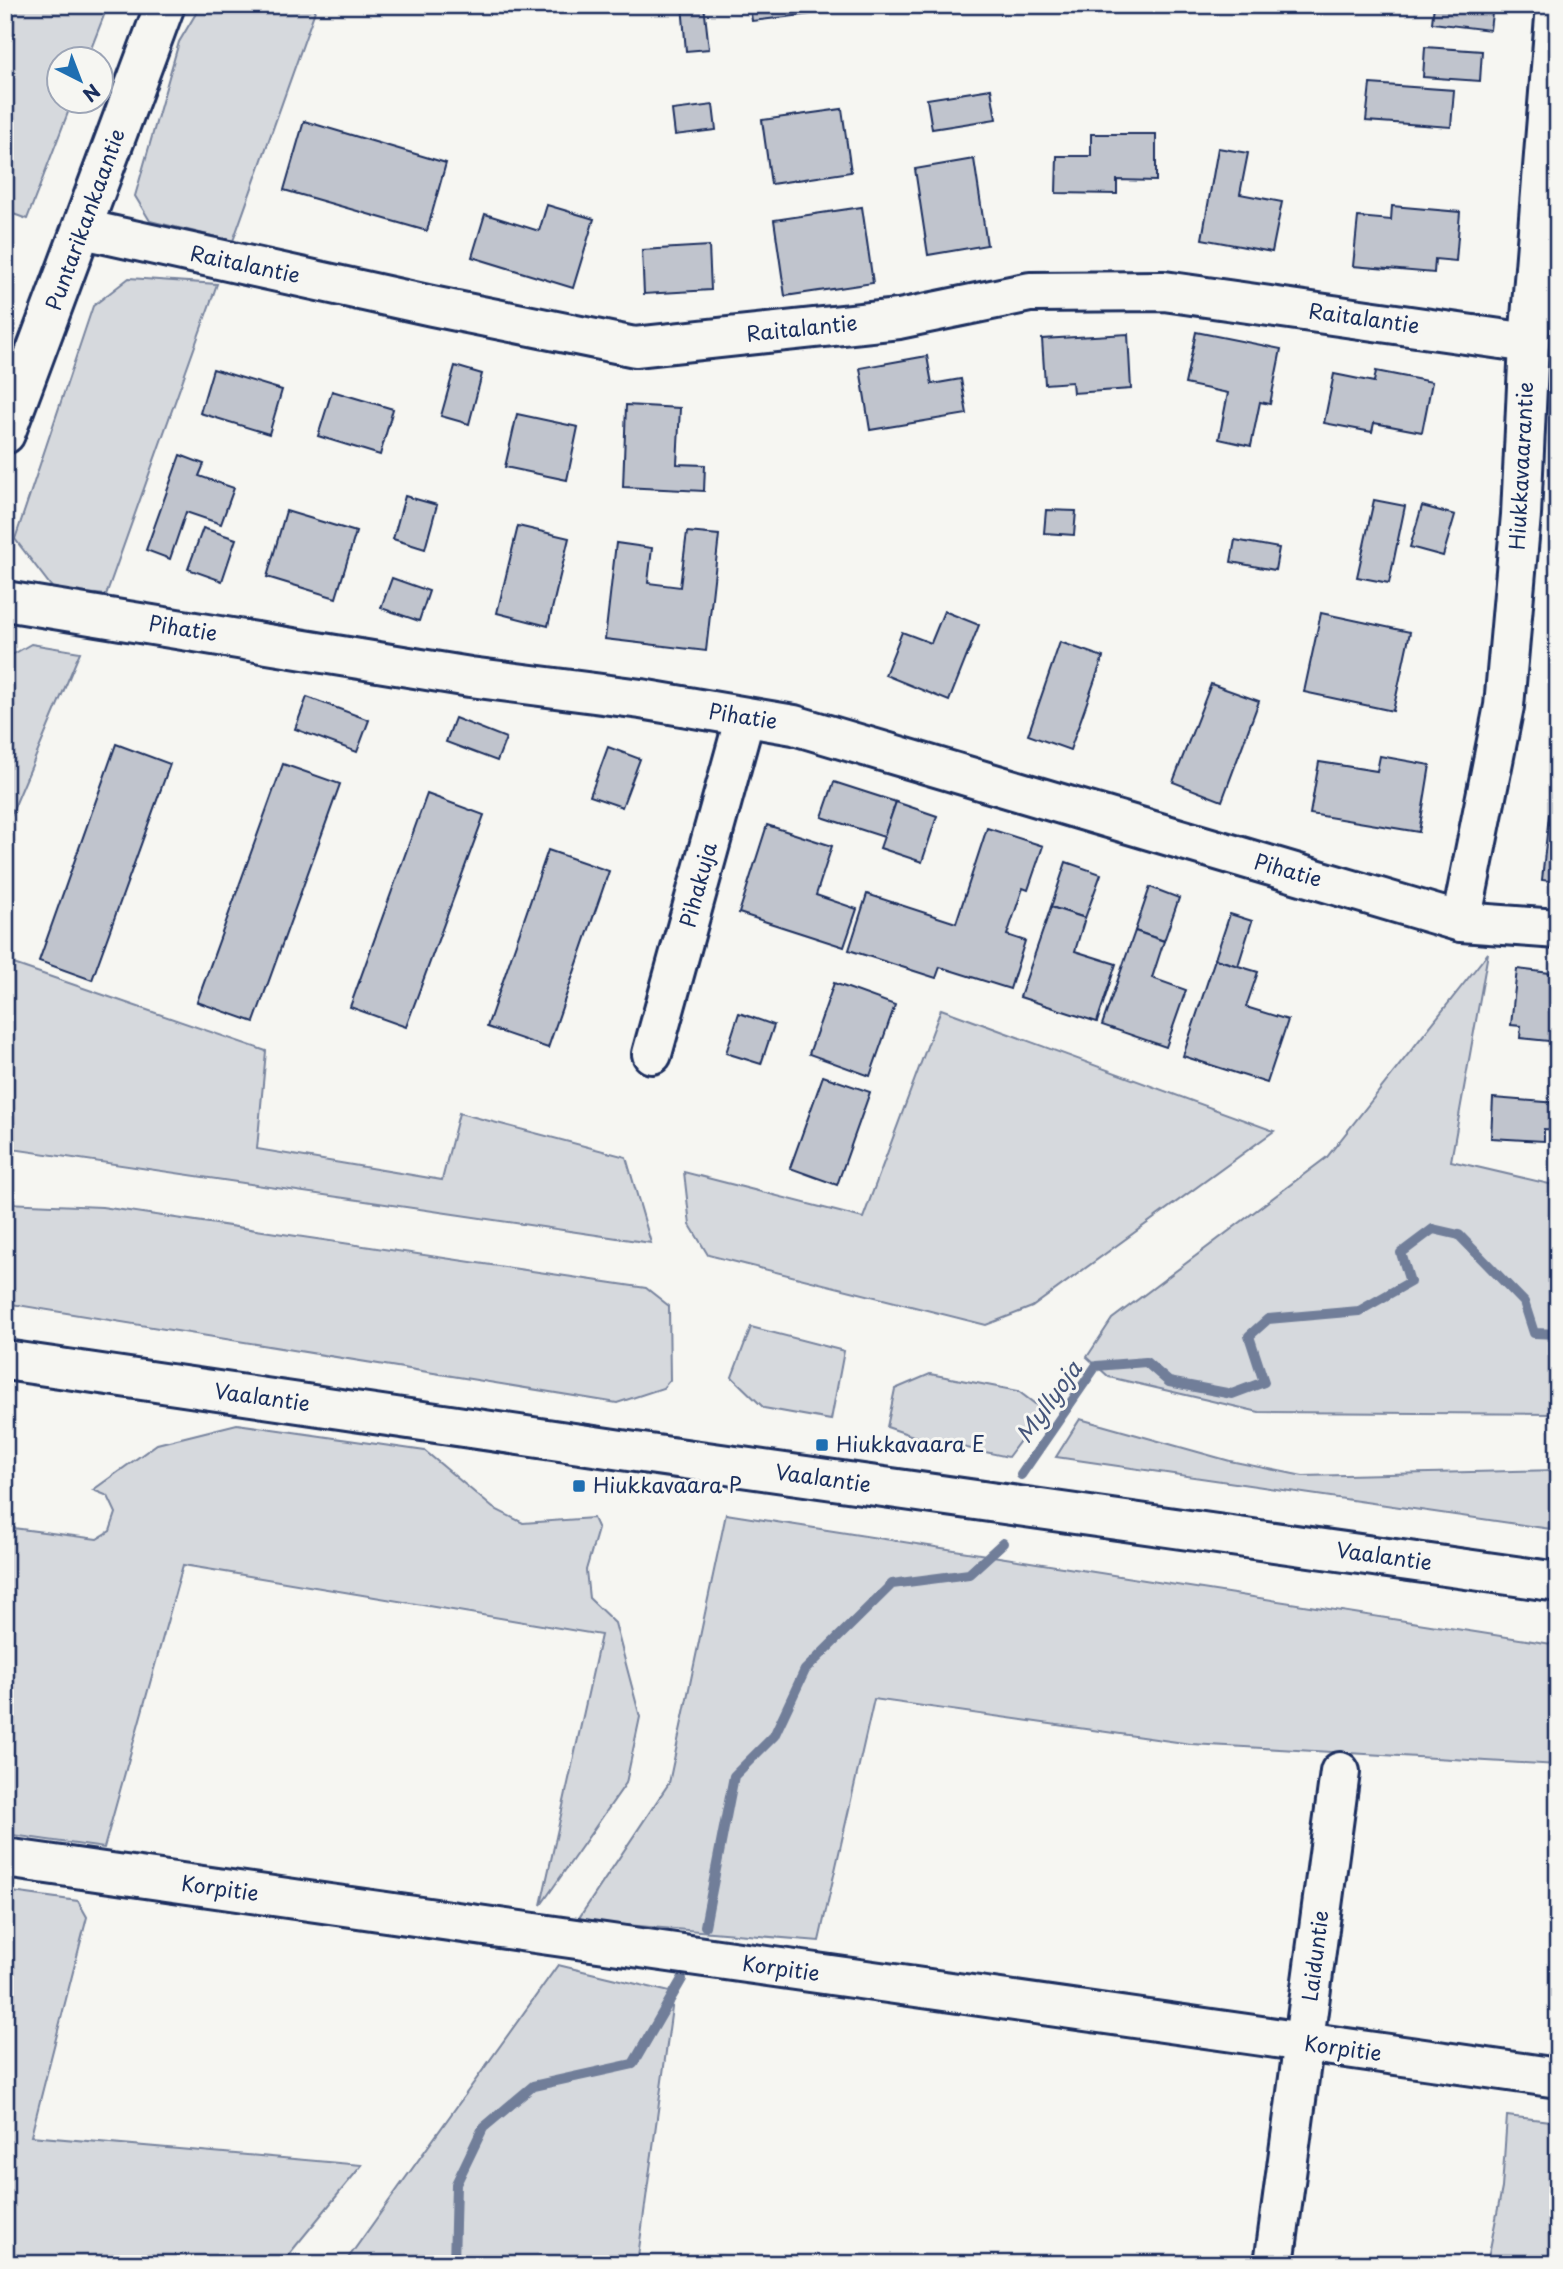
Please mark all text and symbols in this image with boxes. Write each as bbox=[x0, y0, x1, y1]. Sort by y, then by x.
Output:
north arrow bbox=[46, 46, 116, 116]
text: N bbox=[77, 78, 107, 109]
street label: Puntarikankaantie bbox=[36, 124, 132, 315]
street label: Raitalantie bbox=[188, 236, 303, 290]
street label: Raitalantie bbox=[1307, 293, 1422, 341]
street label: Raitalantie bbox=[745, 305, 859, 349]
street label: Hiukkavaarantie bbox=[1500, 381, 1540, 551]
street label: Pihatie bbox=[147, 606, 220, 648]
street label: Pihatie bbox=[707, 694, 780, 736]
street label: Pihakuja bbox=[670, 838, 724, 931]
street label: Pihatie bbox=[1251, 844, 1326, 894]
water label: Myllyoja bbox=[1006, 1352, 1090, 1449]
street label: Vaalantie bbox=[212, 1373, 312, 1419]
place label: Hiukkavaara E bbox=[836, 1427, 985, 1459]
marker: Hiukkavaara E bbox=[814, 1437, 830, 1453]
street label: Vaalantie bbox=[773, 1454, 873, 1500]
place label: Hiukkavaara P bbox=[593, 1468, 742, 1500]
marker: Hiukkavaara P bbox=[571, 1478, 587, 1494]
street label: Vaalantie bbox=[1334, 1532, 1434, 1578]
street label: Korpitie bbox=[180, 1866, 261, 1908]
street label: Laiduntie bbox=[1293, 1908, 1335, 2003]
street label: Korpitie bbox=[741, 1946, 822, 1988]
street label: Korpitie bbox=[1303, 2026, 1384, 2068]

